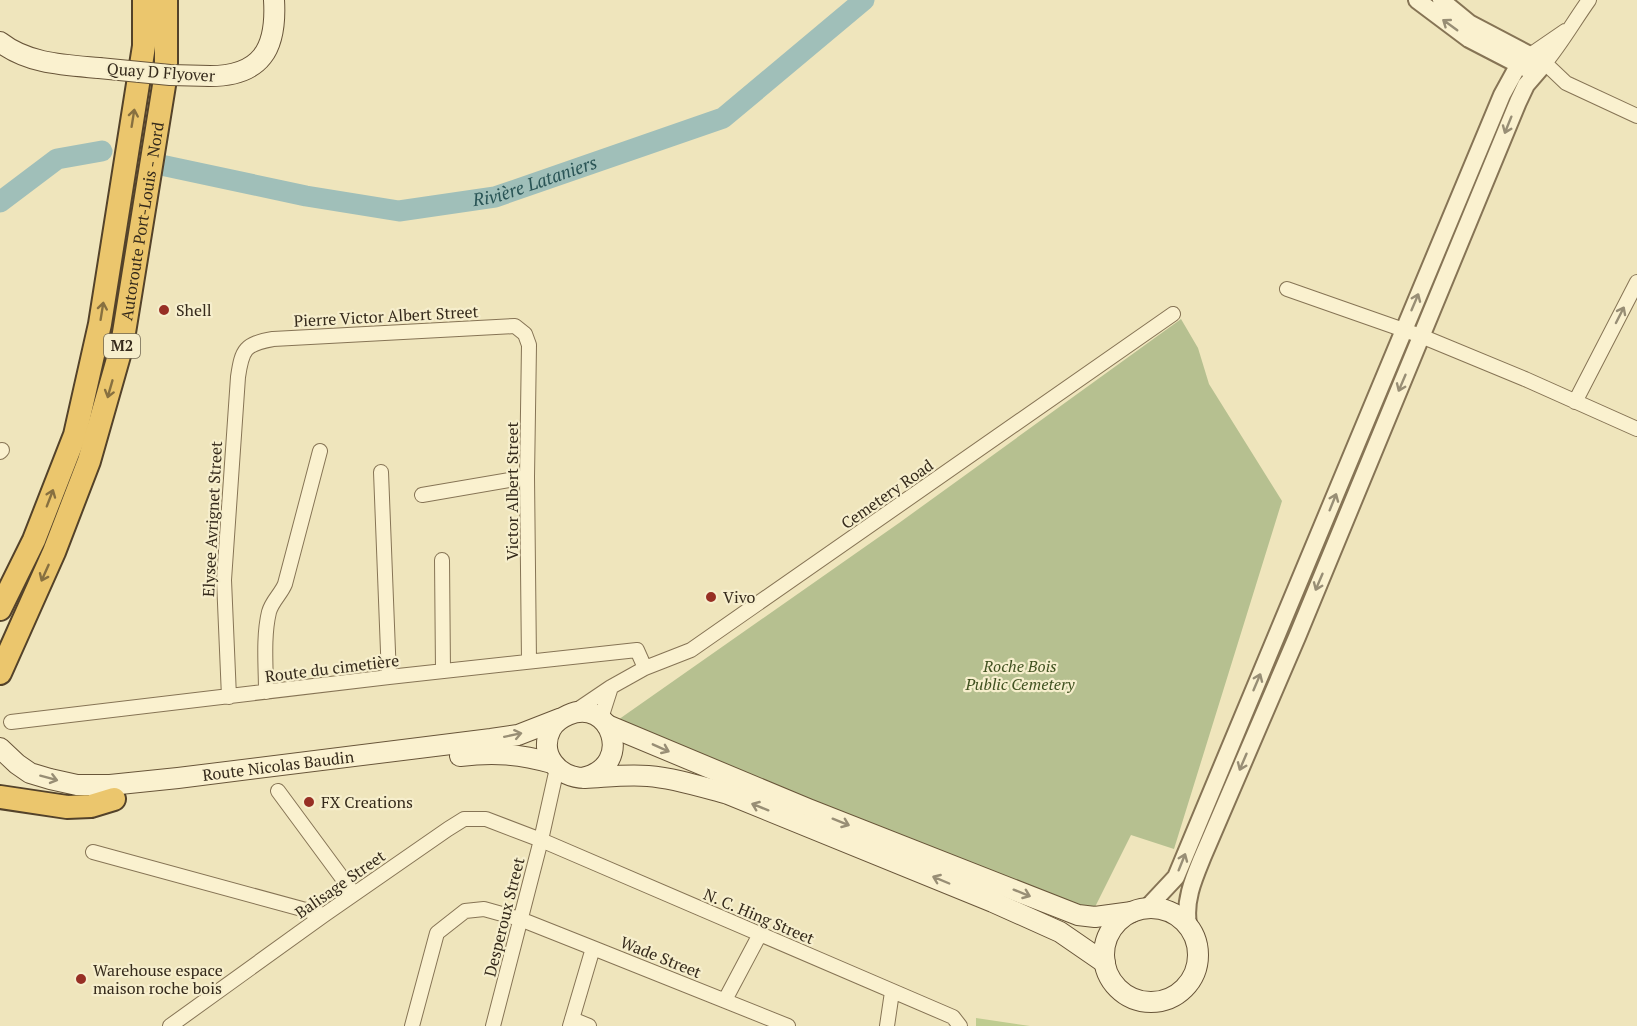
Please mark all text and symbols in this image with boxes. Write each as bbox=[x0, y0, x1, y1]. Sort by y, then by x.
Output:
one-way arrow bbox=[1443, 19, 1459, 31]
street label: Quay D Flyover bbox=[106, 57, 217, 87]
one-way arrow bbox=[128, 109, 139, 129]
one-way arrow bbox=[1502, 115, 1513, 134]
street label: Autoroute Port-Louis - Nord bbox=[115, 120, 169, 322]
water label: Rivière Lataniers bbox=[470, 150, 600, 211]
one-way arrow bbox=[1410, 294, 1421, 312]
place label: Shell bbox=[176, 299, 212, 321]
street label: Pierre Victor Albert Street bbox=[293, 300, 479, 332]
one-way arrow bbox=[97, 301, 108, 321]
marker: Shell bbox=[157, 303, 171, 317]
one-way arrow bbox=[1615, 307, 1626, 325]
road number: M2 bbox=[104, 334, 140, 358]
one-way arrow bbox=[1396, 373, 1407, 391]
one-way arrow bbox=[103, 379, 115, 398]
street label: Victor Albert Street bbox=[501, 422, 523, 560]
street label: Elysee Avrignet Street bbox=[197, 440, 227, 598]
street label: Cemetery Road bbox=[837, 454, 938, 534]
one-way arrow bbox=[46, 489, 57, 508]
one-way arrow bbox=[1328, 493, 1339, 512]
one-way arrow bbox=[38, 563, 50, 581]
one-way arrow bbox=[1313, 573, 1324, 591]
place label: Vivo bbox=[723, 586, 756, 608]
marker: Vivo bbox=[704, 590, 718, 604]
street label: Route du cimetière bbox=[264, 649, 400, 687]
park label: Roche Bois Public Cemetery bbox=[964, 655, 1075, 695]
one-way arrow bbox=[1252, 673, 1263, 691]
one-way arrow bbox=[502, 729, 522, 740]
one-way arrow bbox=[651, 742, 669, 754]
street label: Route Nicolas Baudin bbox=[201, 745, 356, 786]
one-way arrow bbox=[1237, 752, 1248, 770]
one-way arrow bbox=[39, 773, 58, 785]
place label: FX Creations bbox=[321, 791, 413, 813]
marker: FX Creations bbox=[302, 795, 316, 809]
one-way arrow bbox=[752, 801, 770, 812]
one-way arrow bbox=[831, 817, 850, 828]
street label: Balisage Street bbox=[290, 845, 390, 923]
one-way arrow bbox=[1177, 853, 1188, 871]
street label: Desperoux Street bbox=[479, 855, 530, 979]
one-way arrow bbox=[932, 874, 951, 885]
street label: N. C. Hing Street bbox=[700, 883, 818, 949]
one-way arrow bbox=[1013, 888, 1031, 899]
street label: Wade Street bbox=[617, 931, 705, 983]
place label: Warehouse espace maison roche bois bbox=[93, 959, 223, 999]
marker: Warehouse espace maison roche bois bbox=[74, 972, 88, 986]

